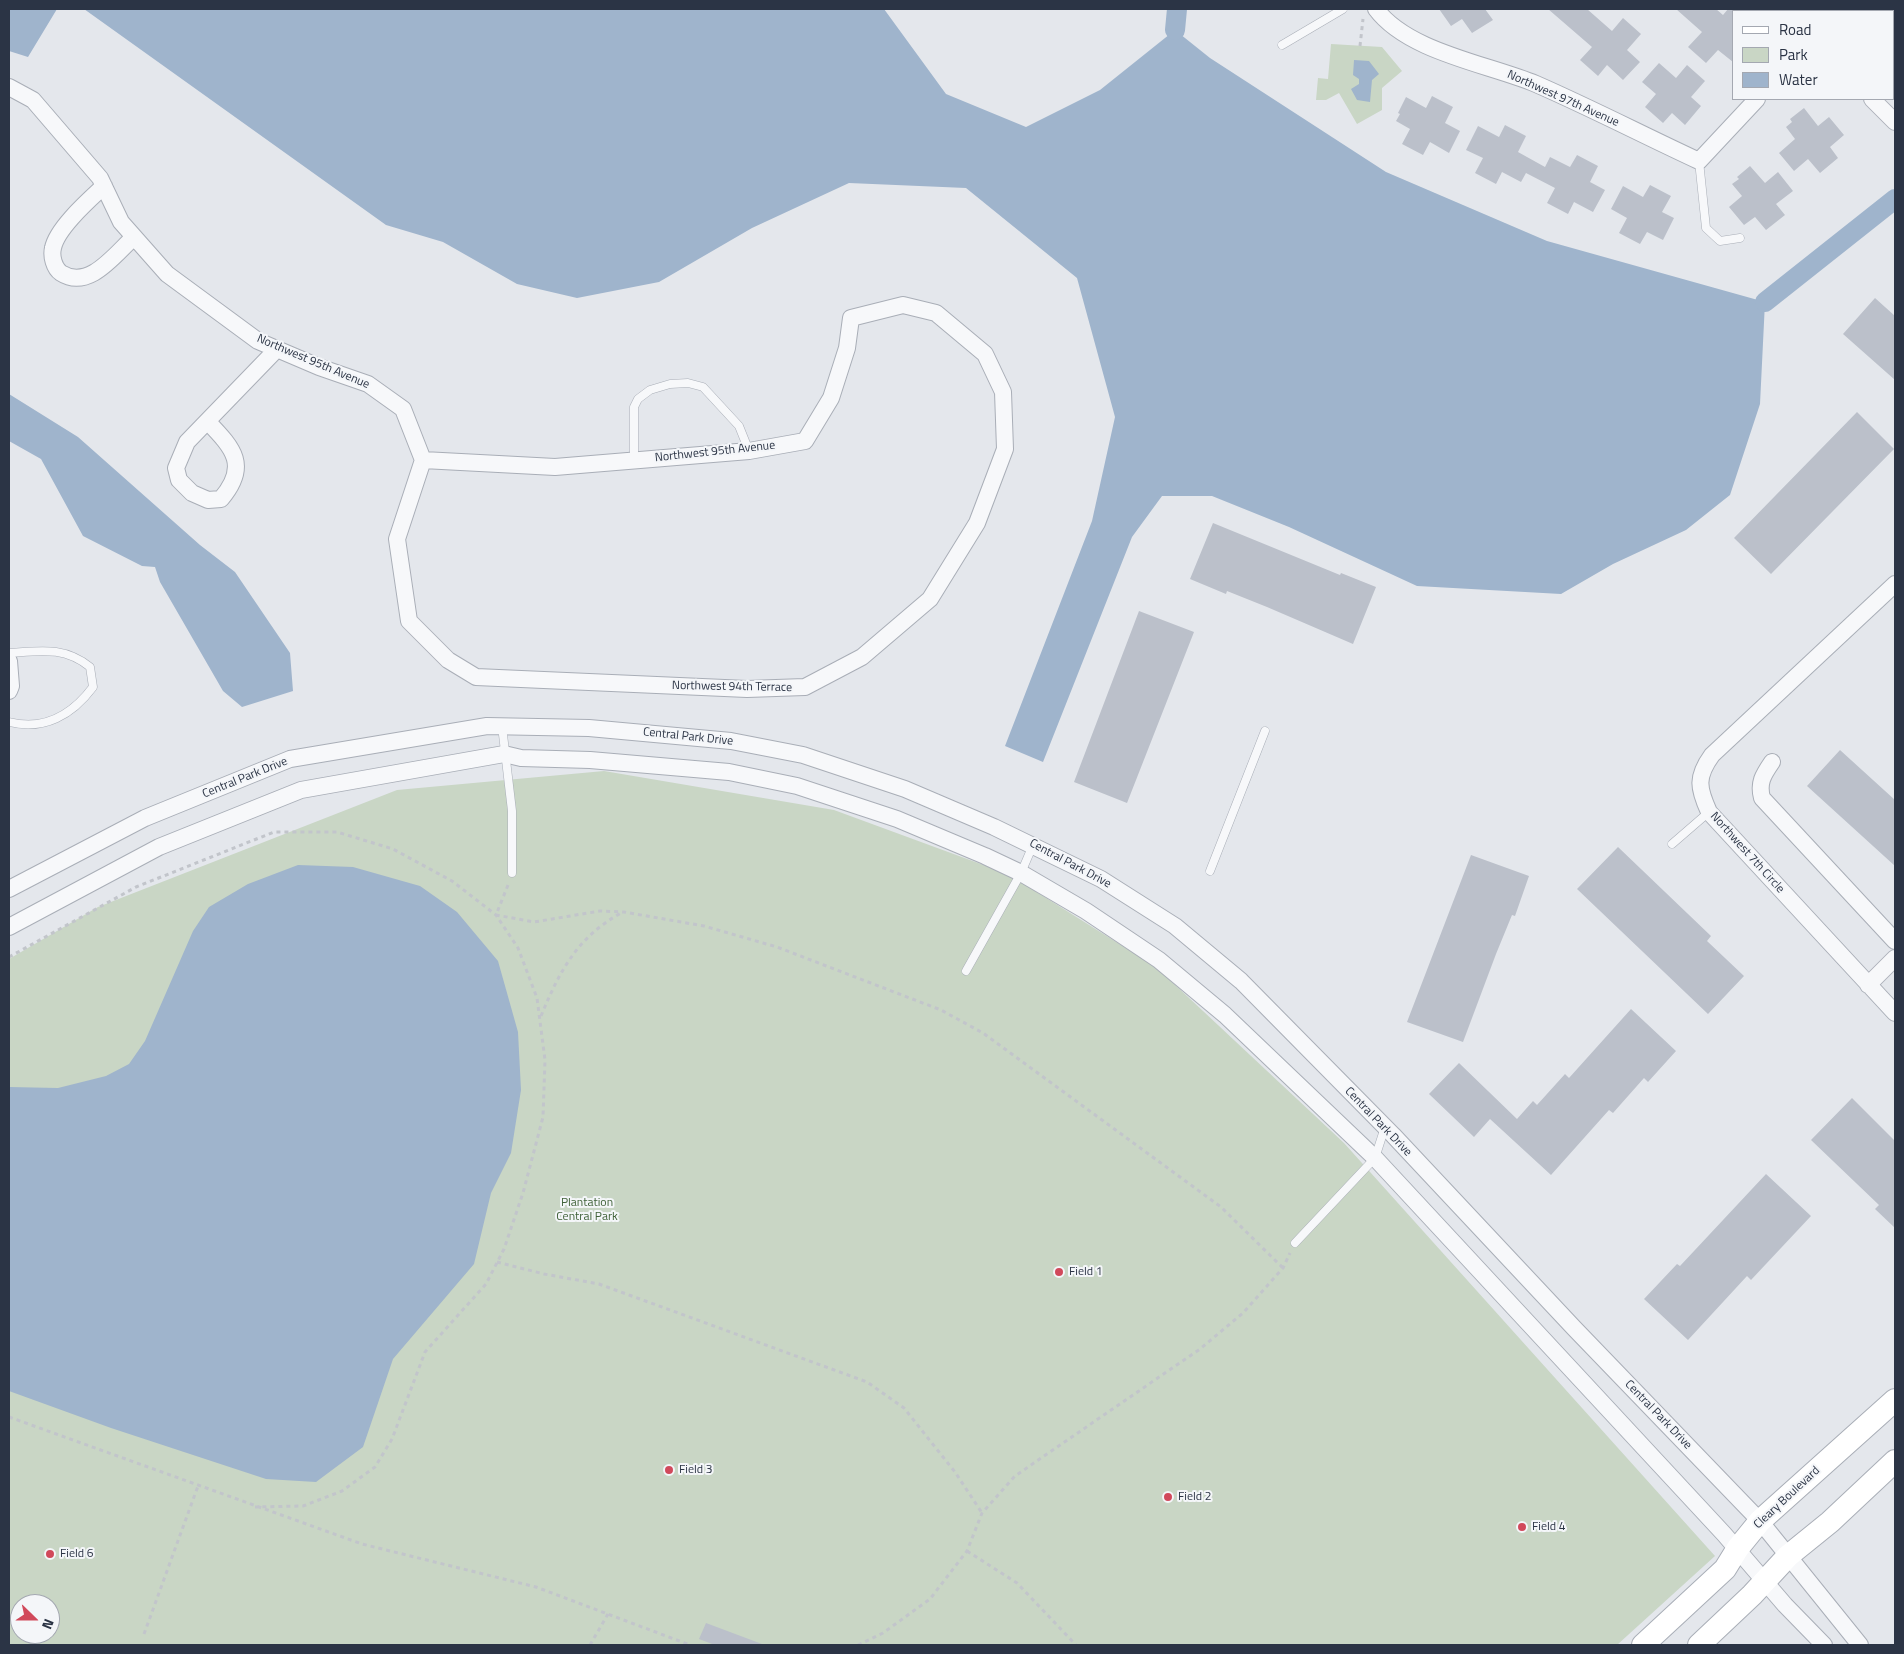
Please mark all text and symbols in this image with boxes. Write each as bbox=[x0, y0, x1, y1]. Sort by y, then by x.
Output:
legend bbox=[1732, 10, 1894, 100]
text: Road bbox=[1779, 18, 1811, 41]
text: Park bbox=[1779, 43, 1808, 66]
street label: Northwest 97th Avenue bbox=[1505, 68, 1621, 130]
text: Water bbox=[1779, 68, 1818, 91]
street label: Northwest 95th Avenue bbox=[255, 332, 371, 392]
street label: Northwest 95th Avenue bbox=[654, 439, 776, 465]
street label: Northwest 94th Terrace bbox=[672, 679, 792, 695]
street label: Central Park Drive bbox=[642, 725, 734, 749]
street label: Central Park Drive bbox=[200, 754, 290, 802]
street label: Northwest 7th Circle bbox=[1707, 810, 1787, 896]
street label: Central Park Drive bbox=[1027, 836, 1113, 892]
street label: Central Park Drive bbox=[1341, 1084, 1415, 1160]
park label: Plantation Central Park bbox=[556, 1196, 618, 1224]
place label: Field 1 bbox=[1069, 1265, 1102, 1279]
marker: Field 1 bbox=[1053, 1266, 1065, 1278]
street label: Central Park Drive bbox=[1621, 1377, 1695, 1453]
place label: Field 3 bbox=[679, 1463, 712, 1477]
marker: Field 3 bbox=[663, 1464, 675, 1476]
street label: Cleary Boulevard bbox=[1751, 1464, 1823, 1532]
place label: Field 2 bbox=[1178, 1490, 1211, 1504]
marker: Field 2 bbox=[1162, 1491, 1174, 1503]
place label: Field 4 bbox=[1532, 1520, 1565, 1534]
marker: Field 4 bbox=[1516, 1521, 1528, 1533]
place label: Field 6 bbox=[60, 1547, 93, 1561]
marker: Field 6 bbox=[44, 1548, 56, 1560]
north arrow bbox=[10, 1594, 60, 1644]
text: N bbox=[37, 1616, 60, 1633]

